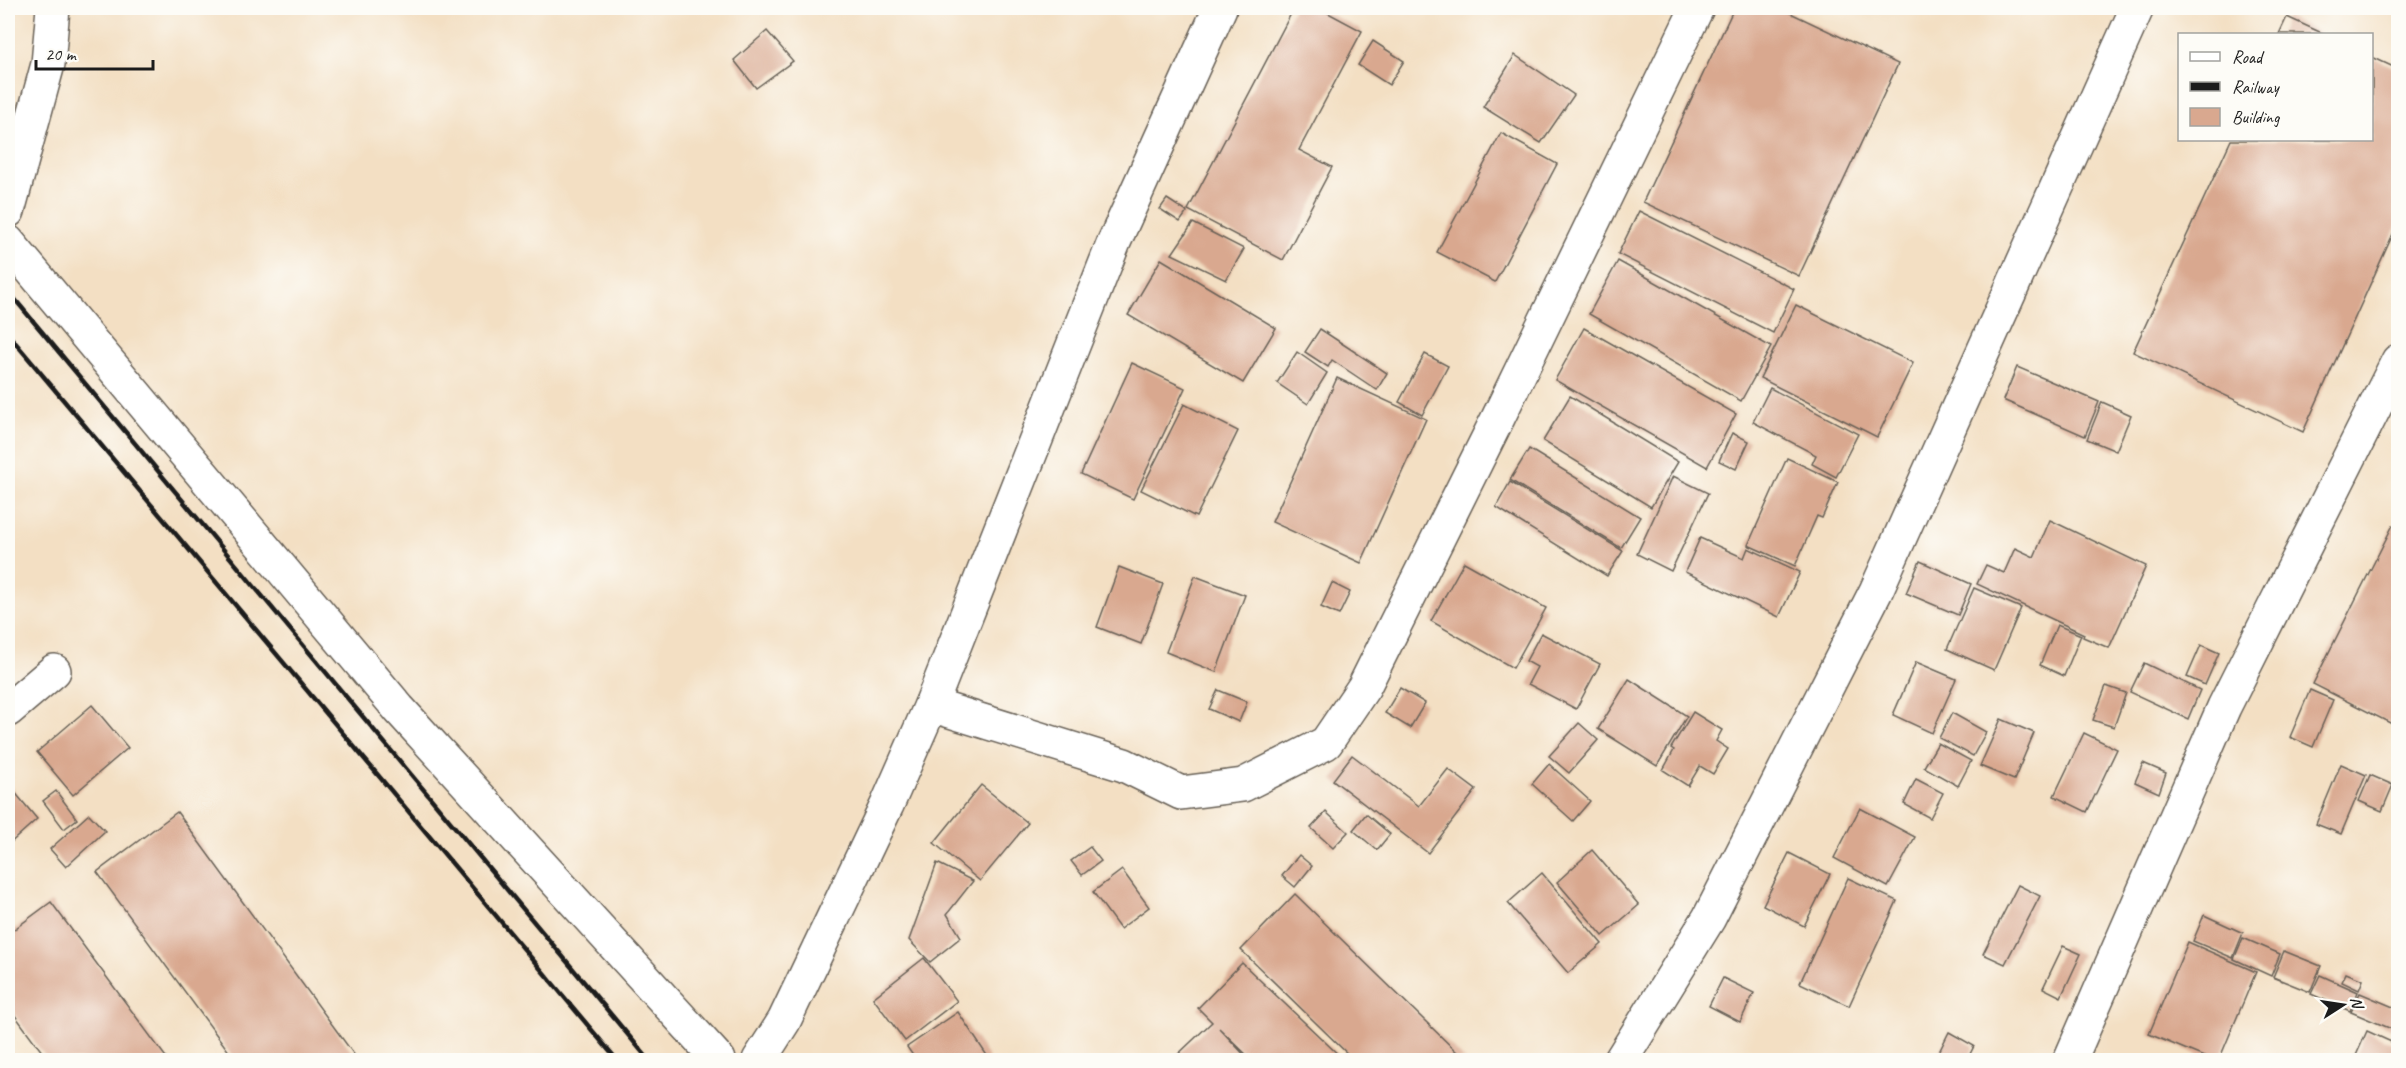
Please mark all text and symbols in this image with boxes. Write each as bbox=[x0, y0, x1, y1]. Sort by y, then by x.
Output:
scale bar bbox=[36, 33, 153, 71]
legend bbox=[2178, 33, 2373, 141]
text: 20 m bbox=[45, 43, 78, 65]
text: Road bbox=[2232, 46, 2265, 68]
text: Railway bbox=[2232, 76, 2280, 98]
text: Building bbox=[2232, 106, 2281, 128]
north arrow bbox=[2313, 975, 2373, 1035]
text: N bbox=[2346, 995, 2368, 1012]

